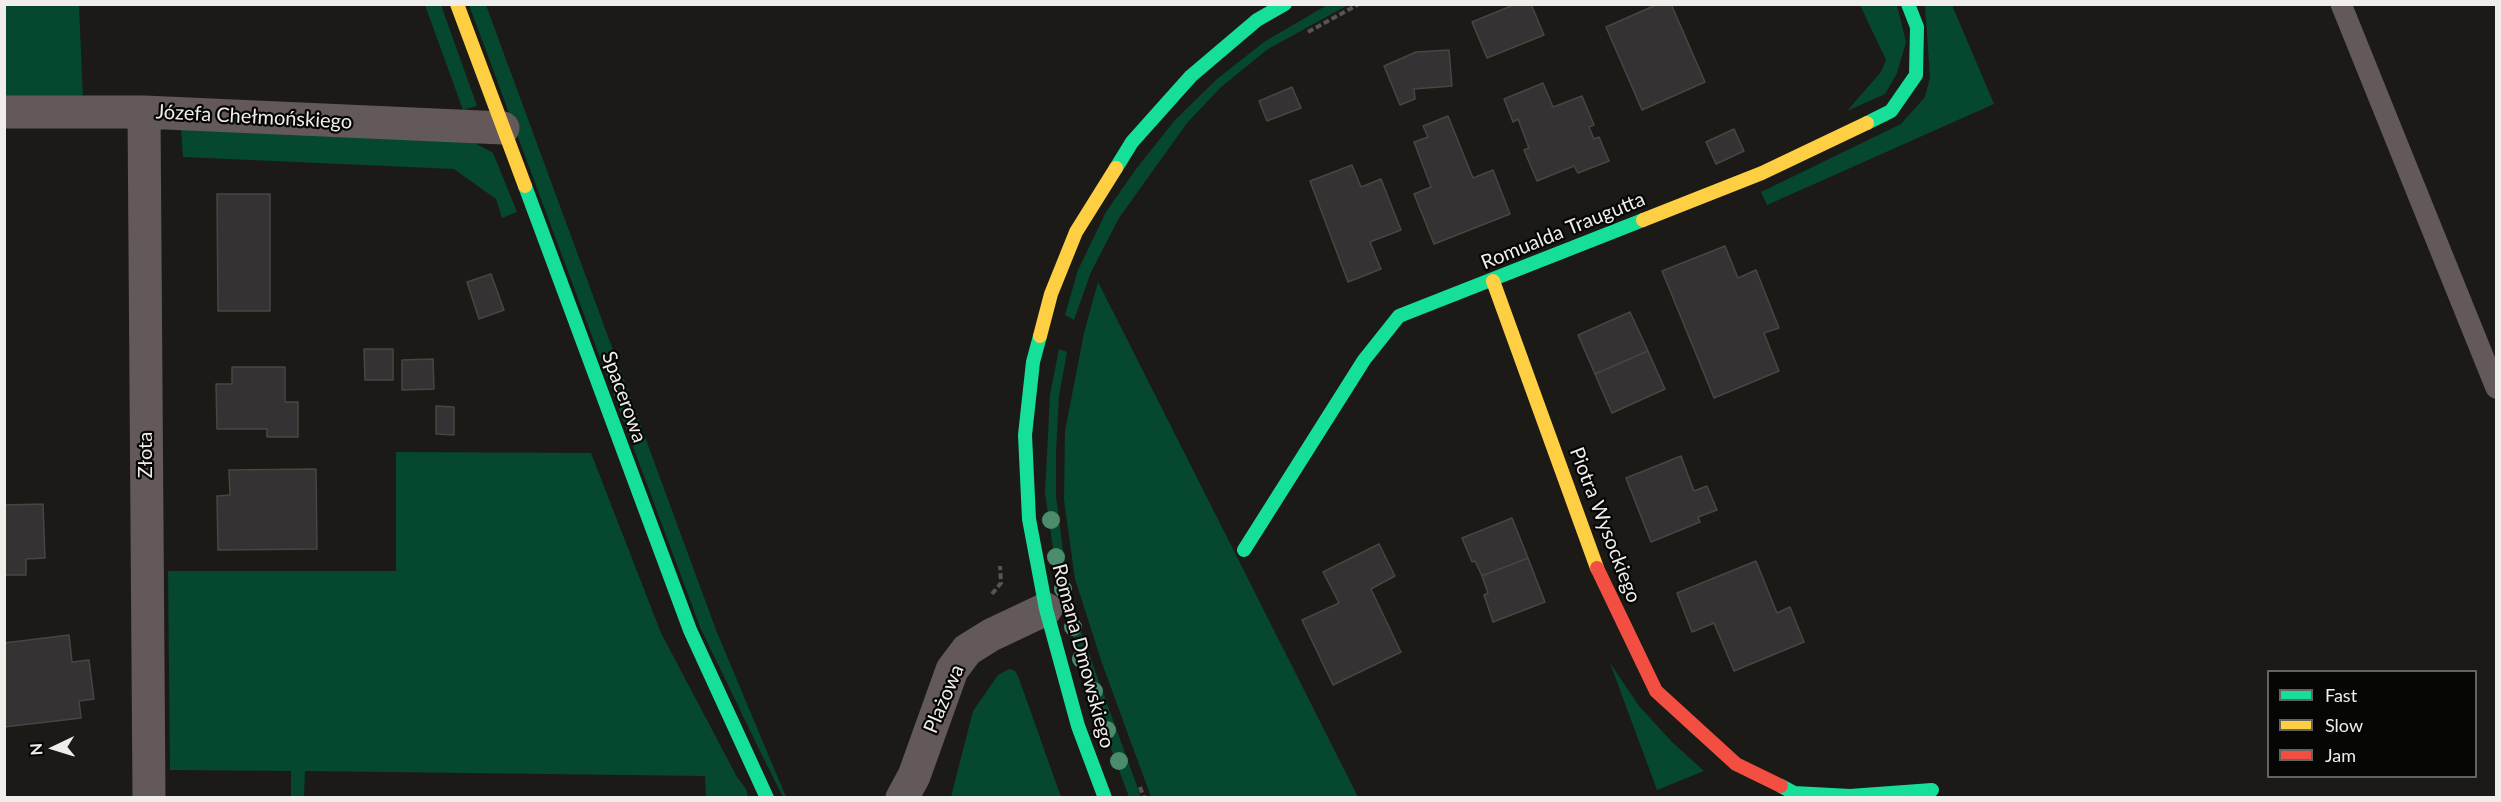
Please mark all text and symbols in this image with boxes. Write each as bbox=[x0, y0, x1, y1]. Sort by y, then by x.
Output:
street label: Józefa Chełmońskiego bbox=[155, 100, 353, 134]
street label: Romualda Traugutta bbox=[1478, 187, 1648, 275]
street label: Spacerowa bbox=[596, 348, 652, 446]
street label: Złota bbox=[134, 432, 158, 478]
street label: Piotra Wysockiego bbox=[1564, 444, 1646, 606]
street label: Romana Dmowskiego bbox=[1047, 561, 1119, 751]
street label: Plażowa bbox=[919, 661, 969, 737]
legend bbox=[2267, 670, 2477, 778]
text: Fast bbox=[2325, 684, 2357, 706]
text: Slow bbox=[2325, 714, 2363, 736]
north arrow bbox=[24, 718, 84, 778]
text: N bbox=[26, 742, 45, 756]
text: Jam bbox=[2325, 744, 2356, 766]

